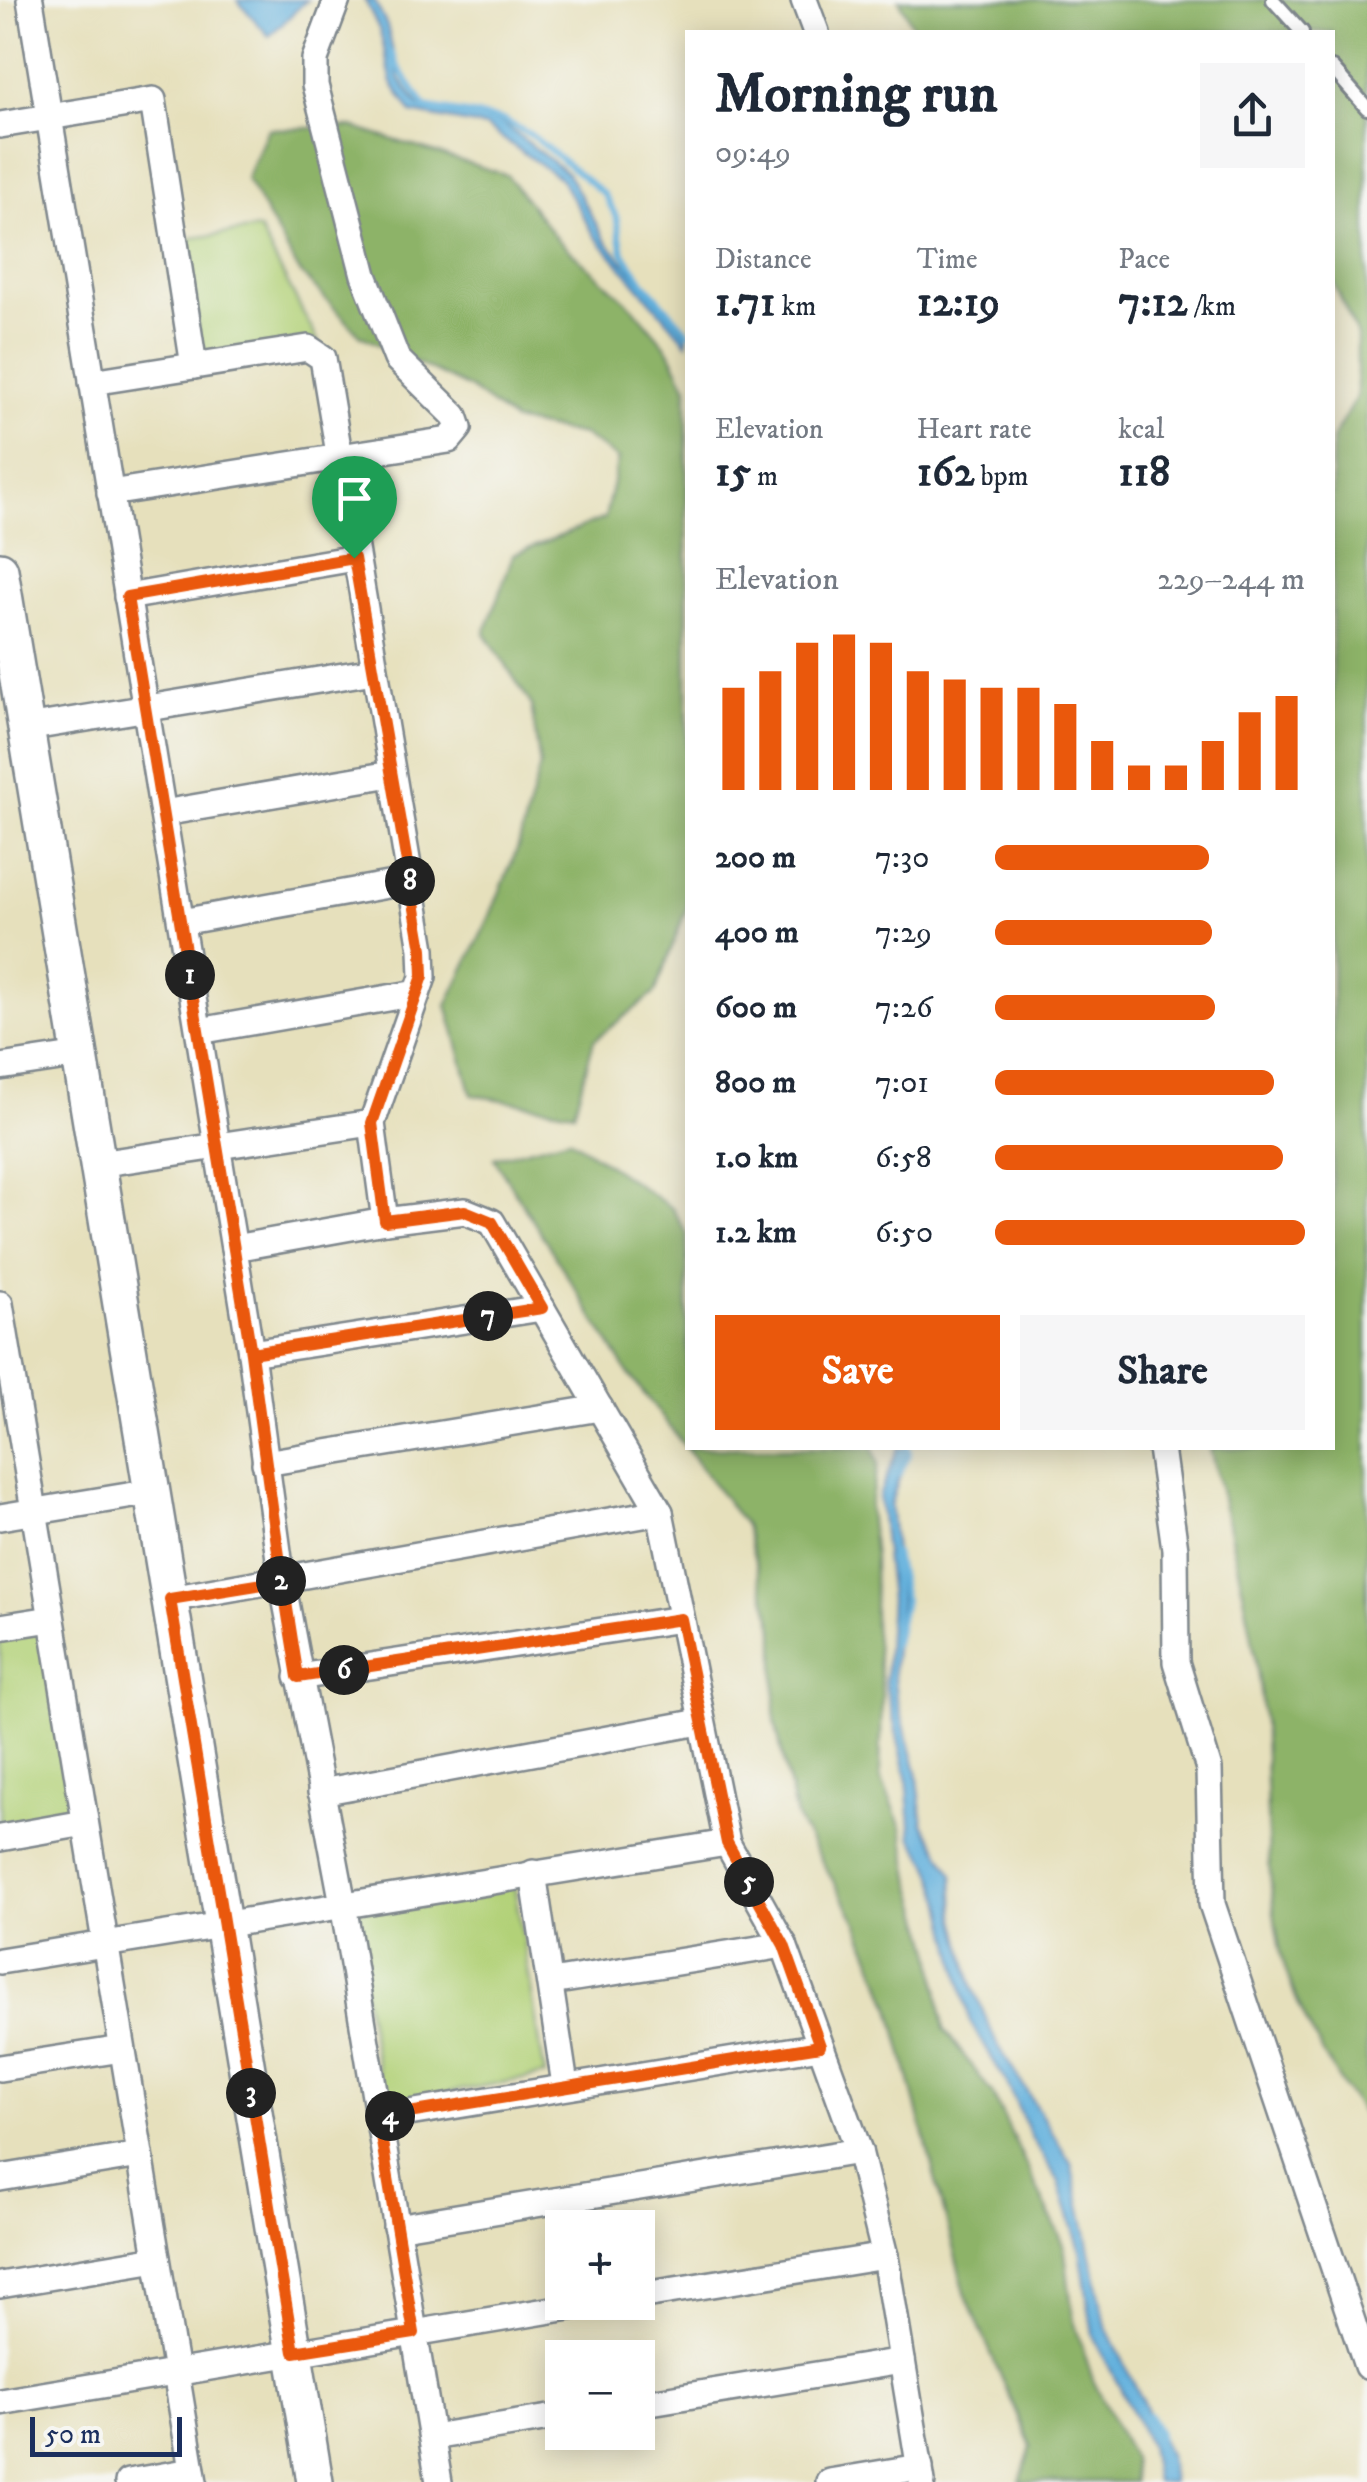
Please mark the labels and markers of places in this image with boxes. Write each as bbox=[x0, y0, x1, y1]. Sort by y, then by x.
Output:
pin bbox=[312, 456, 397, 559]
pin: 8 bbox=[385, 856, 435, 906]
pin: 1 bbox=[165, 950, 215, 1000]
pin: 7 bbox=[463, 1291, 513, 1341]
pin: 2 bbox=[256, 1556, 306, 1606]
pin: 6 bbox=[319, 1645, 369, 1695]
pin: 5 bbox=[724, 1857, 774, 1907]
pin: 3 bbox=[226, 2068, 276, 2118]
pin: 4 bbox=[365, 2091, 415, 2141]

